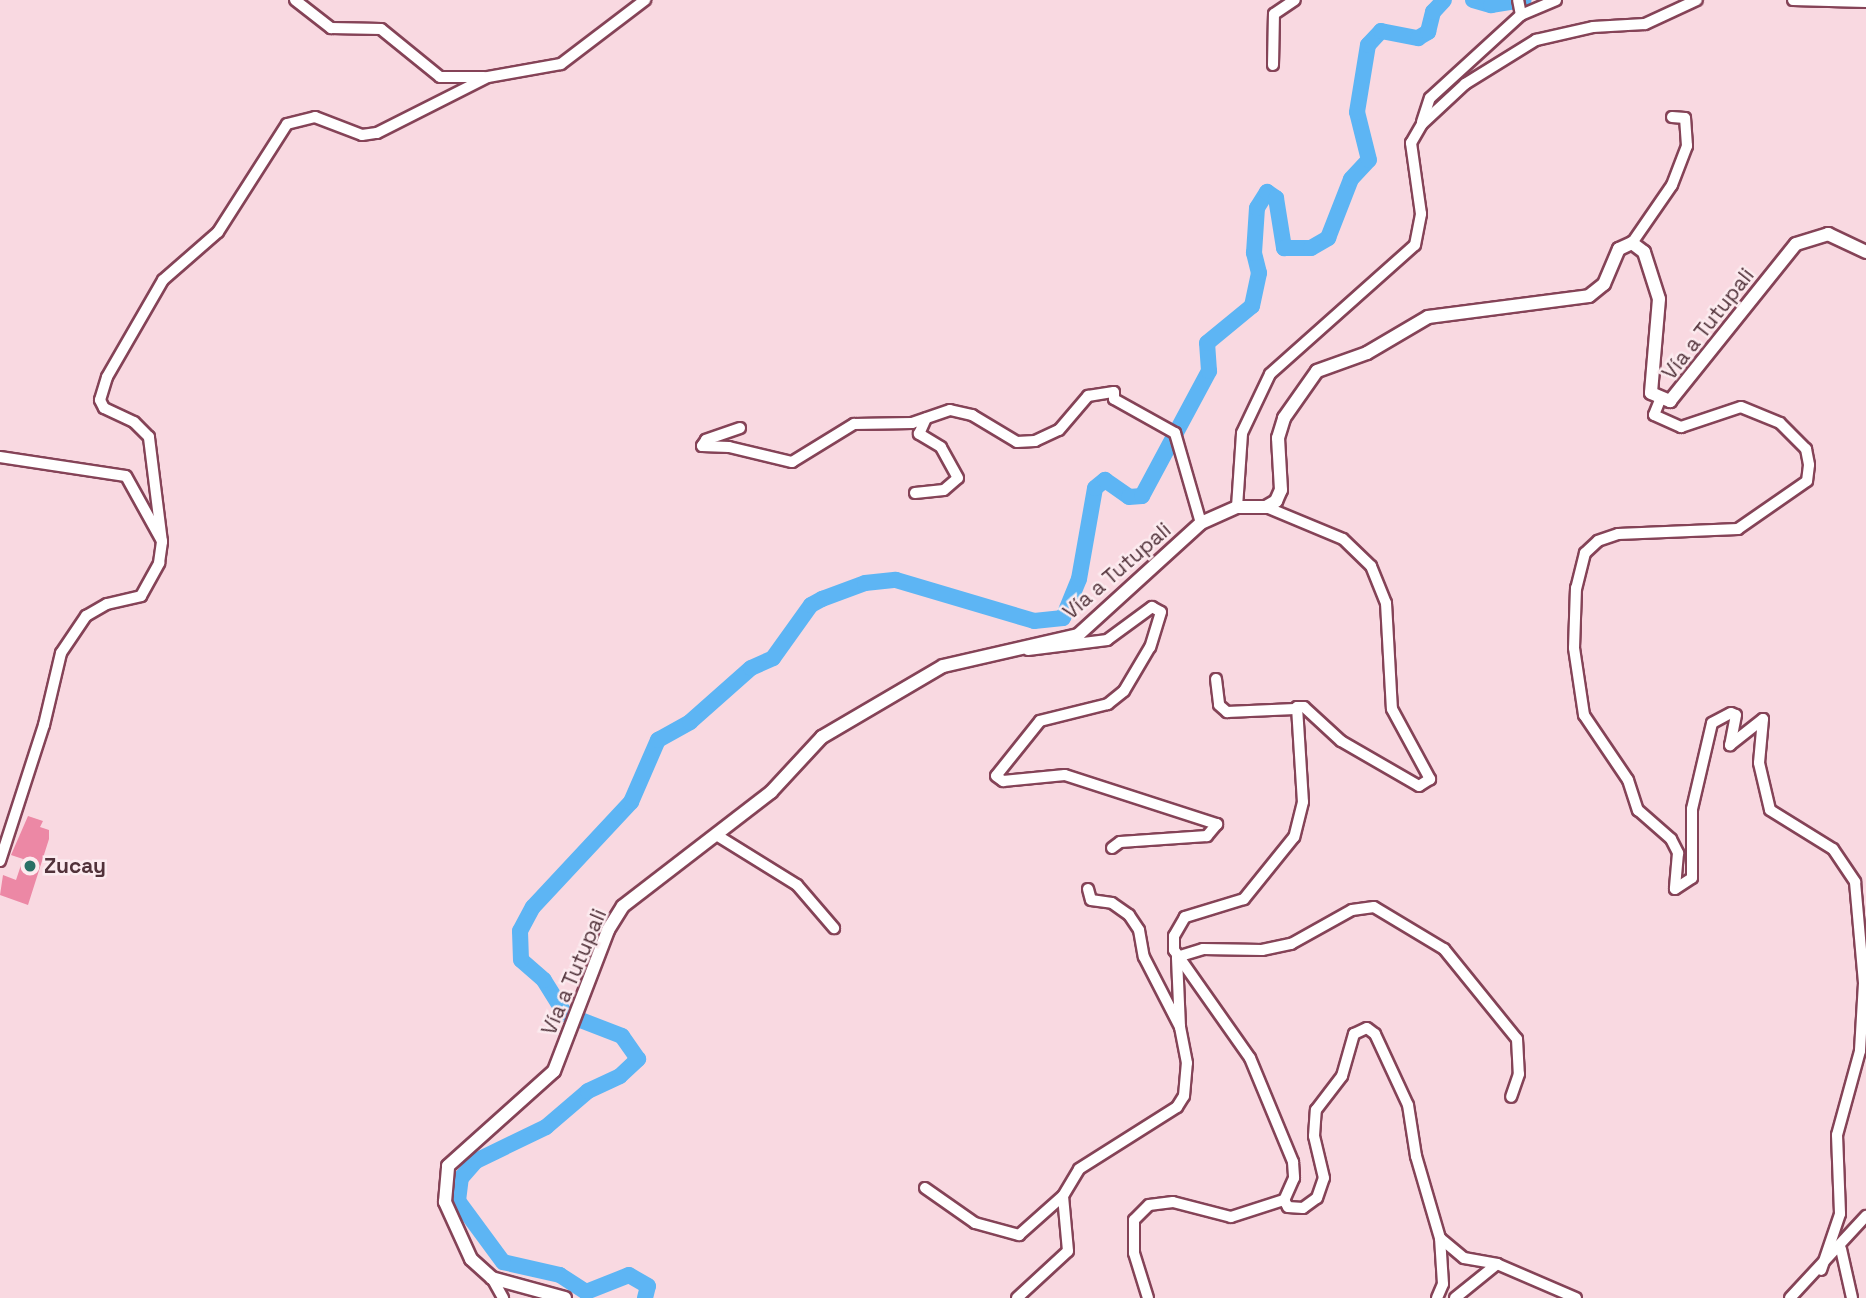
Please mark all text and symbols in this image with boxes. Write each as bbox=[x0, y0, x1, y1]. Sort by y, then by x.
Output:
street label: Vía a Tutupali bbox=[1656, 263, 1760, 385]
street label: Vía a Tutupali bbox=[1058, 517, 1176, 625]
place label: Zucay bbox=[44, 853, 106, 879]
marker: Zucay bbox=[22, 858, 38, 874]
street label: Vía a Tutupali bbox=[536, 905, 612, 1039]

